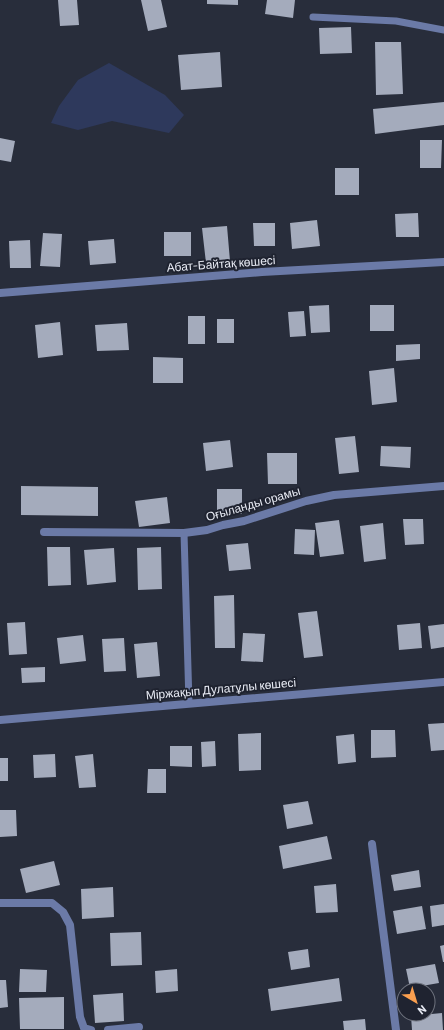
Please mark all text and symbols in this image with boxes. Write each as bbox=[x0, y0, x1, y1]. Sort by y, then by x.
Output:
street label: Абат-Байтақ көшесі bbox=[166, 252, 276, 275]
street label: Оғыланды орамы bbox=[204, 483, 302, 524]
street label: Міржақып Дулатұлы көшесі bbox=[145, 674, 297, 703]
north arrow bbox=[396, 982, 436, 1022]
text: N bbox=[416, 1003, 429, 1018]

